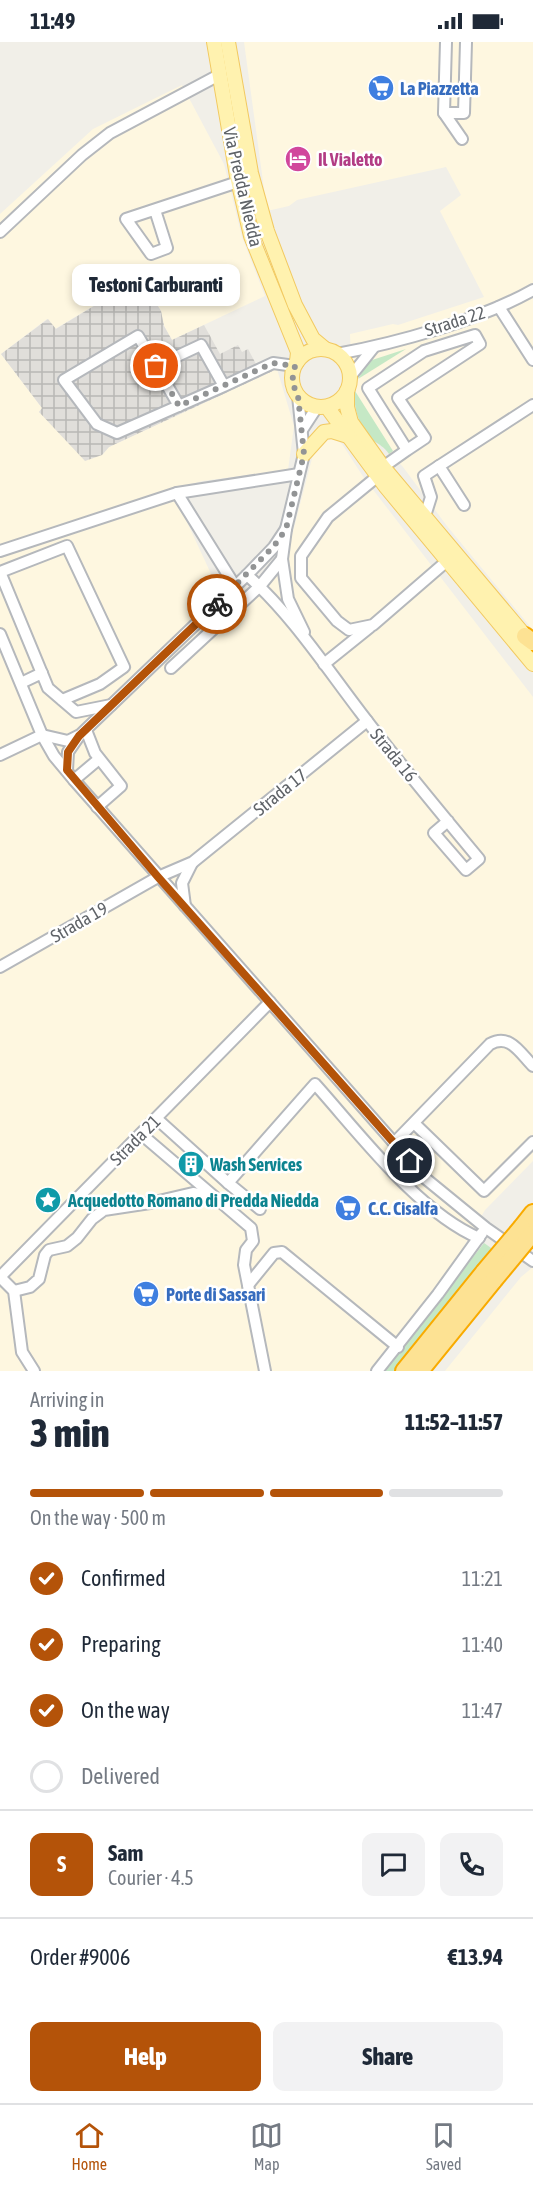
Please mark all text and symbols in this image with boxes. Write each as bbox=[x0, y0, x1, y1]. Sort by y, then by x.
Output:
text: 11:49 bbox=[30, 8, 75, 34]
supermarket icon: La Piazzetta bbox=[366, 73, 396, 103]
place label: La Piazzetta bbox=[400, 78, 479, 99]
street label: Via Predda Niedda bbox=[219, 125, 267, 249]
hotel icon: Il Vialetto bbox=[283, 144, 313, 174]
place label: Il Vialetto bbox=[318, 149, 383, 170]
callout: Testoni Carburanti bbox=[72, 264, 240, 306]
text: Testoni Carburanti bbox=[89, 273, 223, 296]
street label: Strada 22 bbox=[422, 301, 488, 341]
pin bbox=[130, 340, 181, 391]
icon: bag bbox=[139, 349, 172, 382]
courier bbox=[187, 574, 247, 634]
icon: bike bbox=[201, 588, 234, 621]
street label: Strada 16 bbox=[366, 724, 422, 786]
street label: Strada 17 bbox=[249, 764, 311, 820]
street label: Strada 19 bbox=[47, 897, 111, 947]
street label: Strada 21 bbox=[106, 1111, 164, 1169]
pin bbox=[384, 1135, 435, 1186]
icon: home bbox=[393, 1144, 426, 1177]
building icon: Wash Services bbox=[176, 1149, 206, 1179]
place label: Wash Services bbox=[209, 1154, 303, 1175]
place icon: Acquedotto Romano di Predda Niedda bbox=[33, 1185, 63, 1215]
place label: Acquedotto Romano di Predda Niedda bbox=[67, 1190, 319, 1211]
supermarket icon: C.C. Cisalfa bbox=[333, 1193, 363, 1223]
place label: C.C. Cisalfa bbox=[368, 1198, 438, 1219]
supermarket icon: Porte di Sassari bbox=[131, 1279, 161, 1309]
place label: Porte di Sassari bbox=[166, 1284, 265, 1305]
text: Arriving in bbox=[30, 1388, 104, 1411]
text: 11:52–11:57 bbox=[405, 1409, 503, 1435]
text: 3 min bbox=[30, 1411, 110, 1455]
text: On the way · 500 m bbox=[30, 1506, 166, 1529]
icon: check bbox=[30, 1562, 63, 1595]
text: Confirmed bbox=[81, 1565, 166, 1591]
text: 11:21 bbox=[462, 1567, 503, 1590]
icon: check bbox=[30, 1628, 63, 1661]
text: Preparing bbox=[81, 1631, 161, 1657]
text: 11:40 bbox=[462, 1633, 503, 1656]
icon: check bbox=[30, 1694, 63, 1727]
text: On the way bbox=[81, 1697, 170, 1723]
text: 11:47 bbox=[462, 1699, 503, 1722]
text: Delivered bbox=[81, 1763, 160, 1789]
button: chat bbox=[362, 1833, 425, 1896]
button: phone bbox=[440, 1833, 503, 1896]
text: Sam bbox=[108, 1840, 143, 1866]
text: S bbox=[57, 1851, 66, 1877]
text: Courier · 4.5 bbox=[108, 1866, 194, 1889]
text: Order #9006 bbox=[30, 1944, 130, 1970]
text: €13.94 bbox=[448, 1944, 503, 1970]
button: Help bbox=[30, 2022, 261, 2091]
button: Share bbox=[273, 2022, 503, 2091]
tab: Home bbox=[72, 2119, 107, 2173]
tab: Map bbox=[250, 2119, 283, 2173]
tab: Saved bbox=[426, 2119, 461, 2173]

